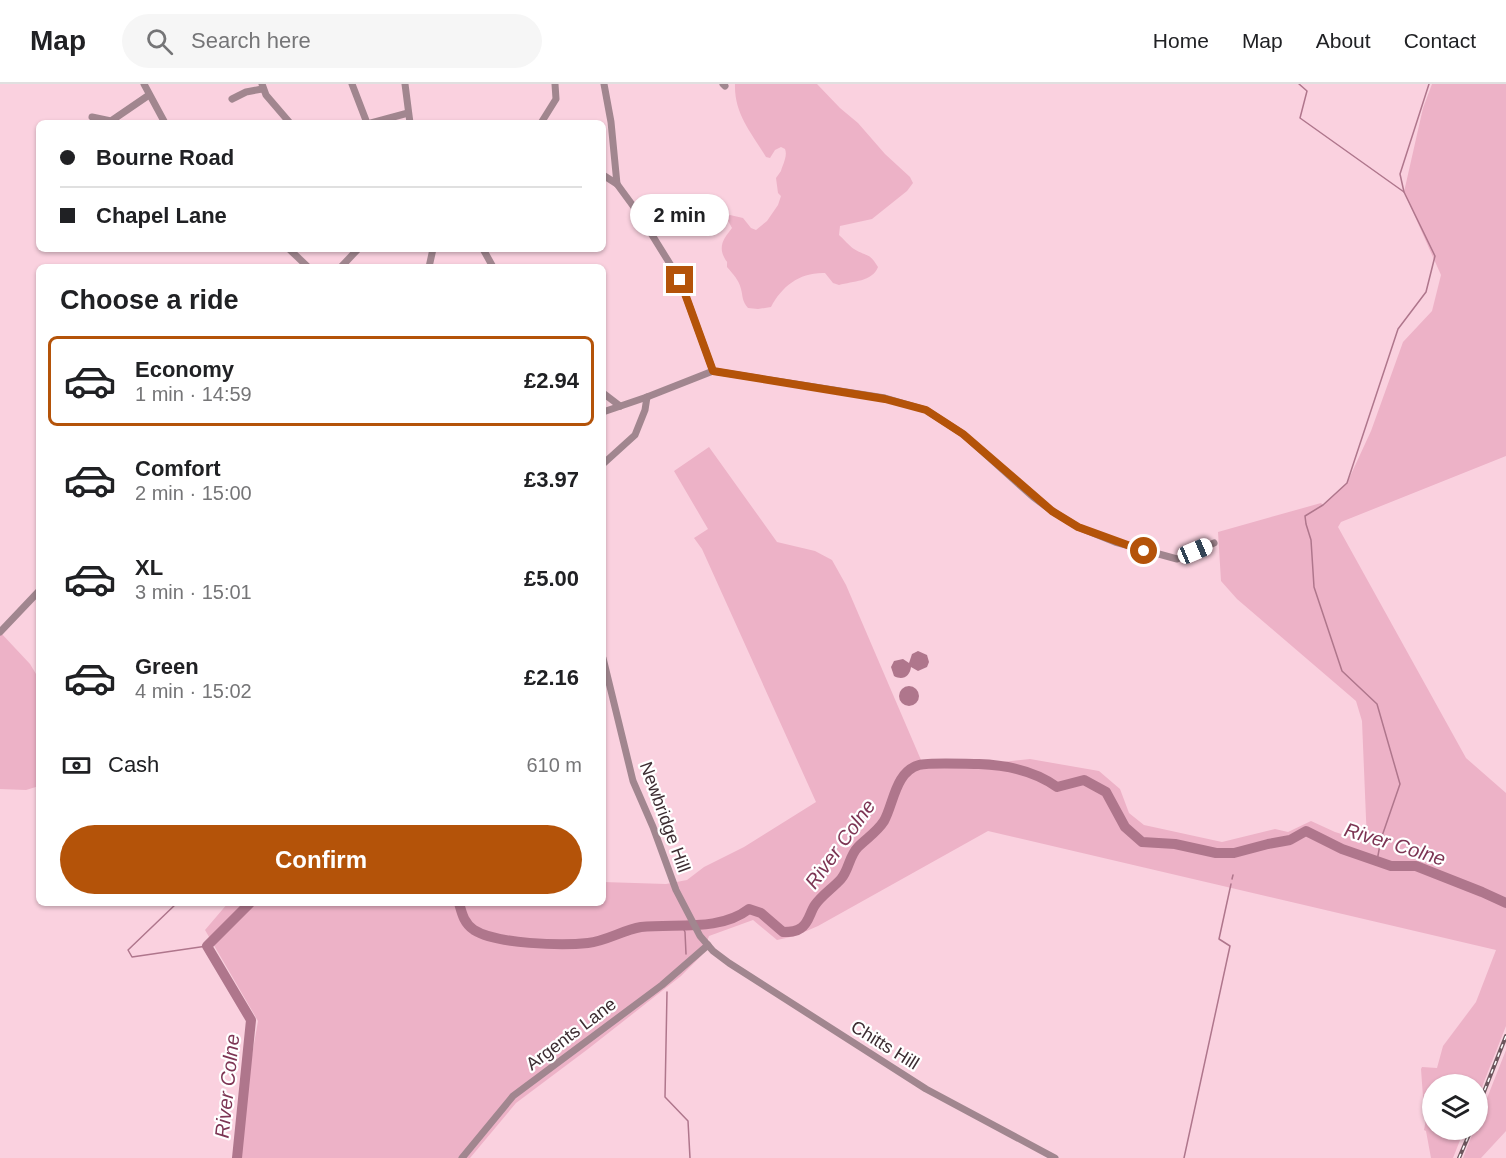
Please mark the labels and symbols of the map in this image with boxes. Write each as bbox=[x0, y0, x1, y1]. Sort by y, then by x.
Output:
callout: 2 min bbox=[630, 193, 730, 235]
route end bbox=[666, 266, 693, 293]
car bbox=[1175, 536, 1215, 566]
route start bbox=[1130, 537, 1157, 564]
street label: Newbridge Hill bbox=[636, 759, 694, 875]
water label: River Colne bbox=[800, 795, 880, 893]
water label: River Colne bbox=[1342, 818, 1448, 870]
street label: Argents Lane bbox=[522, 994, 620, 1074]
street label: Chitts Hill bbox=[847, 1016, 923, 1074]
water label: River Colne bbox=[211, 1033, 243, 1139]

